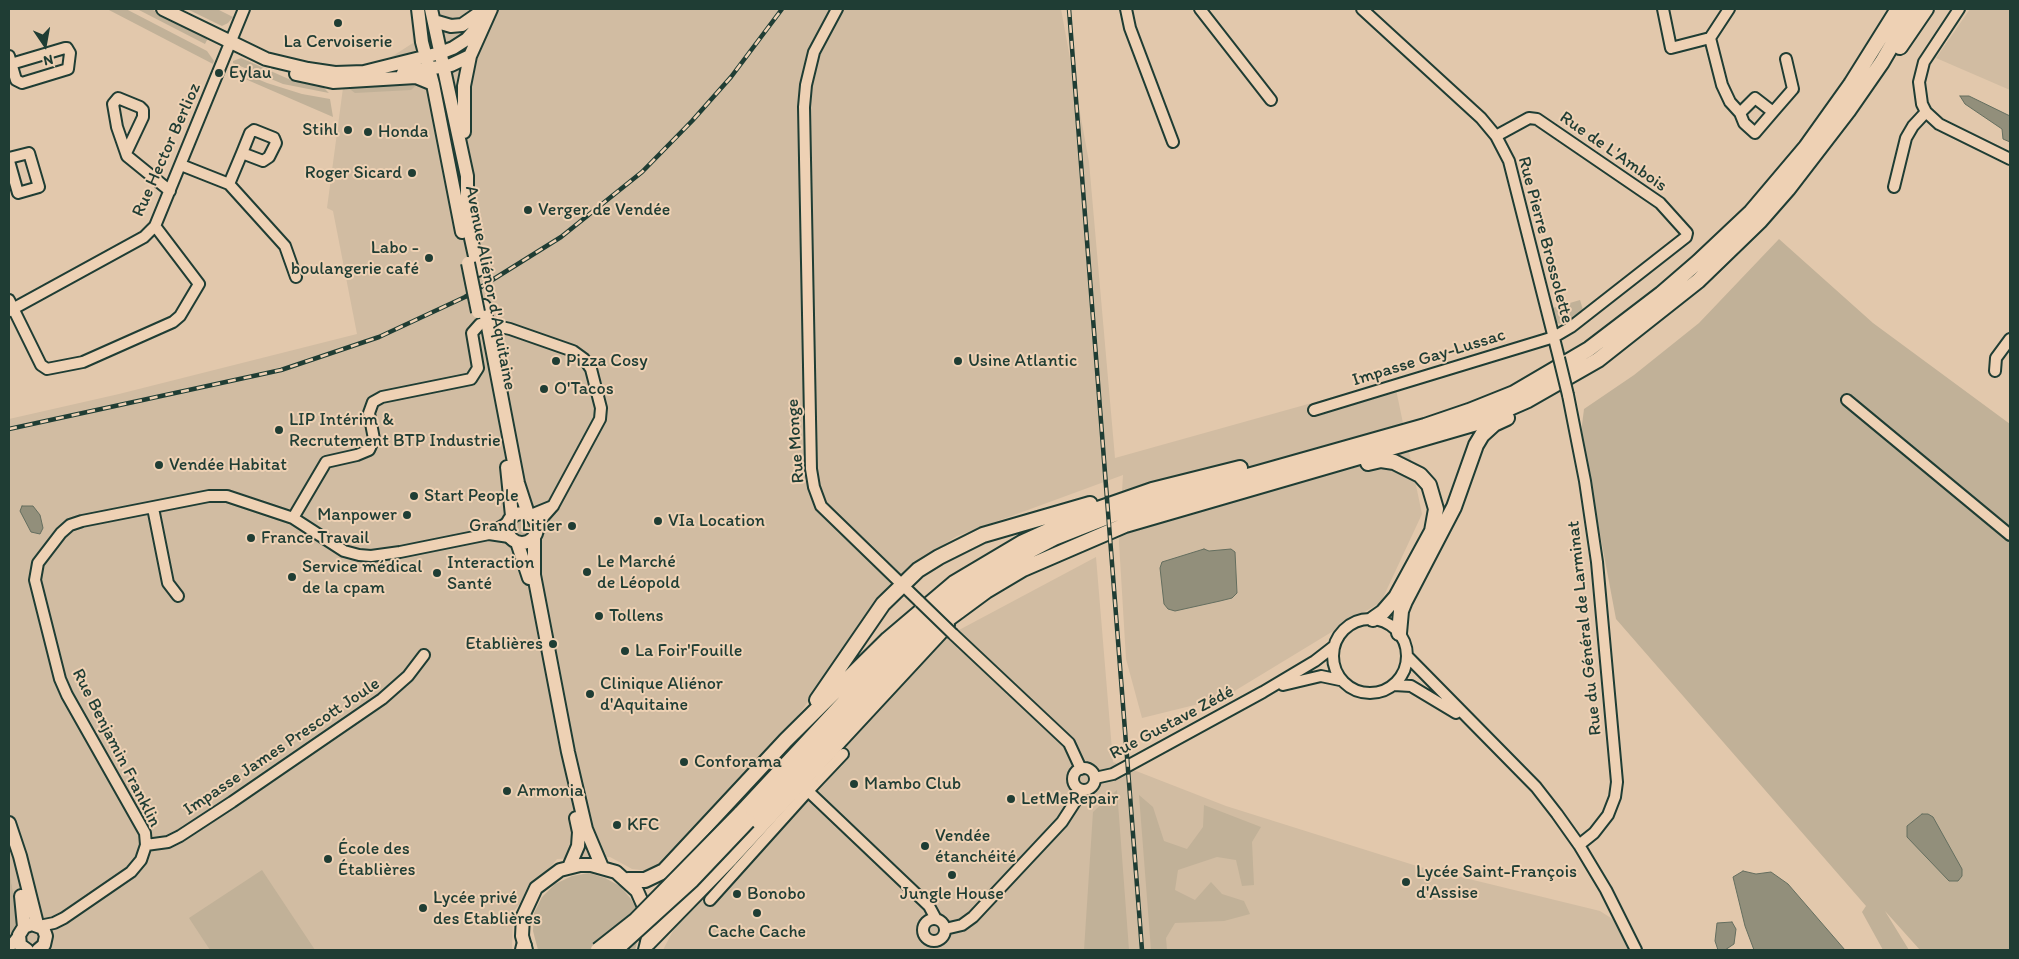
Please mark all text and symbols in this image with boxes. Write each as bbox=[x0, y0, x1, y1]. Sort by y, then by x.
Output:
marker: La Cervoiserie bbox=[332, 17, 344, 29]
north arrow bbox=[20, 20, 70, 70]
place label: La Cervoiserie bbox=[284, 31, 392, 53]
text: N bbox=[42, 51, 55, 69]
place label: Eylau bbox=[229, 62, 272, 84]
marker: Eylau bbox=[213, 67, 225, 79]
street label: Rue Hector Berlioz bbox=[128, 80, 206, 220]
street label: Rue de L'Ambois bbox=[1555, 107, 1671, 197]
place label: Stihl bbox=[302, 119, 338, 141]
place label: Honda bbox=[378, 121, 428, 143]
marker: Stihl bbox=[342, 124, 354, 136]
marker: Honda bbox=[362, 126, 374, 138]
street label: Rue Pierre Brossolette bbox=[1512, 154, 1578, 326]
place label: Roger Sicard bbox=[305, 162, 402, 184]
marker: Roger Sicard bbox=[406, 167, 418, 179]
street label: Avenue Aliénor d'Aquitaine bbox=[460, 184, 520, 392]
place label: Verger de Vendée bbox=[538, 199, 670, 221]
marker: Verger de Vendée bbox=[522, 204, 534, 216]
place label: Labo - boulangerie café bbox=[291, 237, 419, 280]
marker: Labo - boulangerie café bbox=[423, 252, 435, 264]
street label: Impasse Gay-Lussac bbox=[1350, 324, 1508, 392]
place label: Pizza Cosy bbox=[566, 350, 648, 372]
place label: Usine Atlantic bbox=[968, 350, 1077, 372]
marker: Pizza Cosy bbox=[550, 355, 562, 367]
marker: Usine Atlantic bbox=[952, 355, 964, 367]
place label: O'Tacos bbox=[554, 378, 614, 400]
marker: O'Tacos bbox=[538, 383, 550, 395]
street label: Rue Monge bbox=[782, 398, 810, 484]
place label: LIP Intérim & Recrutement BTP Industrie bbox=[289, 409, 501, 452]
marker: LIP Intérim & Recrutement BTP Industrie bbox=[273, 424, 285, 436]
place label: Vendée Habitat bbox=[169, 454, 287, 476]
marker: Vendée Habitat bbox=[153, 459, 165, 471]
place label: Start People bbox=[424, 485, 519, 507]
marker: Start People bbox=[408, 490, 420, 502]
place label: Manpower bbox=[317, 504, 397, 526]
marker: Manpower bbox=[401, 509, 413, 521]
place label: VIa Location bbox=[668, 510, 765, 532]
place label: Grand Litier bbox=[469, 515, 562, 537]
marker: VIa Location bbox=[652, 515, 664, 527]
street label: Rue du Général de Larminat bbox=[1563, 519, 1607, 737]
marker: Grand Litier bbox=[566, 520, 578, 532]
place label: France Travail bbox=[261, 527, 369, 549]
marker: France Travail bbox=[245, 532, 257, 544]
place label: Le Marché de Léopold bbox=[597, 551, 680, 594]
place label: Interaction Santé bbox=[447, 552, 534, 594]
place label: Service médical de la cpam bbox=[302, 556, 422, 598]
marker: Le Marché de Léopold bbox=[581, 566, 593, 578]
marker: Interaction Santé bbox=[431, 567, 443, 579]
marker: Service médical de la cpam bbox=[286, 571, 298, 583]
place label: Tollens bbox=[609, 605, 663, 627]
marker: Tollens bbox=[593, 610, 605, 622]
place label: Etablières bbox=[465, 633, 543, 655]
marker: Etablières bbox=[547, 638, 559, 650]
place label: La Foir'Fouille bbox=[635, 640, 742, 662]
marker: La Foir'Fouille bbox=[619, 645, 631, 657]
street label: Rue Benjamin Franklin bbox=[67, 665, 165, 831]
street label: Impasse James Prescott Joule bbox=[180, 673, 384, 821]
place label: Clinique Aliénor d'Aquitaine bbox=[600, 673, 723, 716]
street label: Rue Gustave Zédé bbox=[1106, 681, 1238, 765]
marker: Clinique Aliénor d'Aquitaine bbox=[584, 688, 596, 700]
place label: Conforama bbox=[694, 751, 782, 773]
marker: Conforama bbox=[678, 756, 690, 768]
place label: Mambo Club bbox=[864, 773, 961, 795]
marker: Mambo Club bbox=[848, 778, 860, 790]
place label: Armonia bbox=[517, 780, 584, 802]
marker: Armonia bbox=[501, 785, 513, 797]
place label: LetMeRepair bbox=[1021, 788, 1118, 810]
marker: LetMeRepair bbox=[1005, 793, 1017, 805]
place label: KFC bbox=[627, 814, 659, 836]
marker: KFC bbox=[611, 819, 623, 831]
place label: Vendée étanchéité bbox=[935, 825, 1016, 868]
place label: École des Établières bbox=[338, 838, 416, 881]
marker: Vendée étanchéité bbox=[919, 840, 931, 852]
marker: École des Établières bbox=[322, 853, 334, 865]
place label: Lycée Saint-François d'Assise bbox=[1416, 861, 1577, 904]
marker: Jungle House bbox=[946, 869, 958, 881]
marker: Lycée Saint-François d'Assise bbox=[1400, 876, 1412, 888]
place label: Bonobo bbox=[747, 883, 806, 905]
place label: Jungle House bbox=[900, 883, 1004, 905]
place label: Lycée privé des Etablières bbox=[433, 887, 541, 930]
marker: Bonobo bbox=[731, 888, 743, 900]
marker: Lycée privé des Etablières bbox=[417, 902, 429, 914]
marker: Cache Cache bbox=[751, 907, 763, 919]
place label: Cache Cache bbox=[708, 921, 806, 943]

